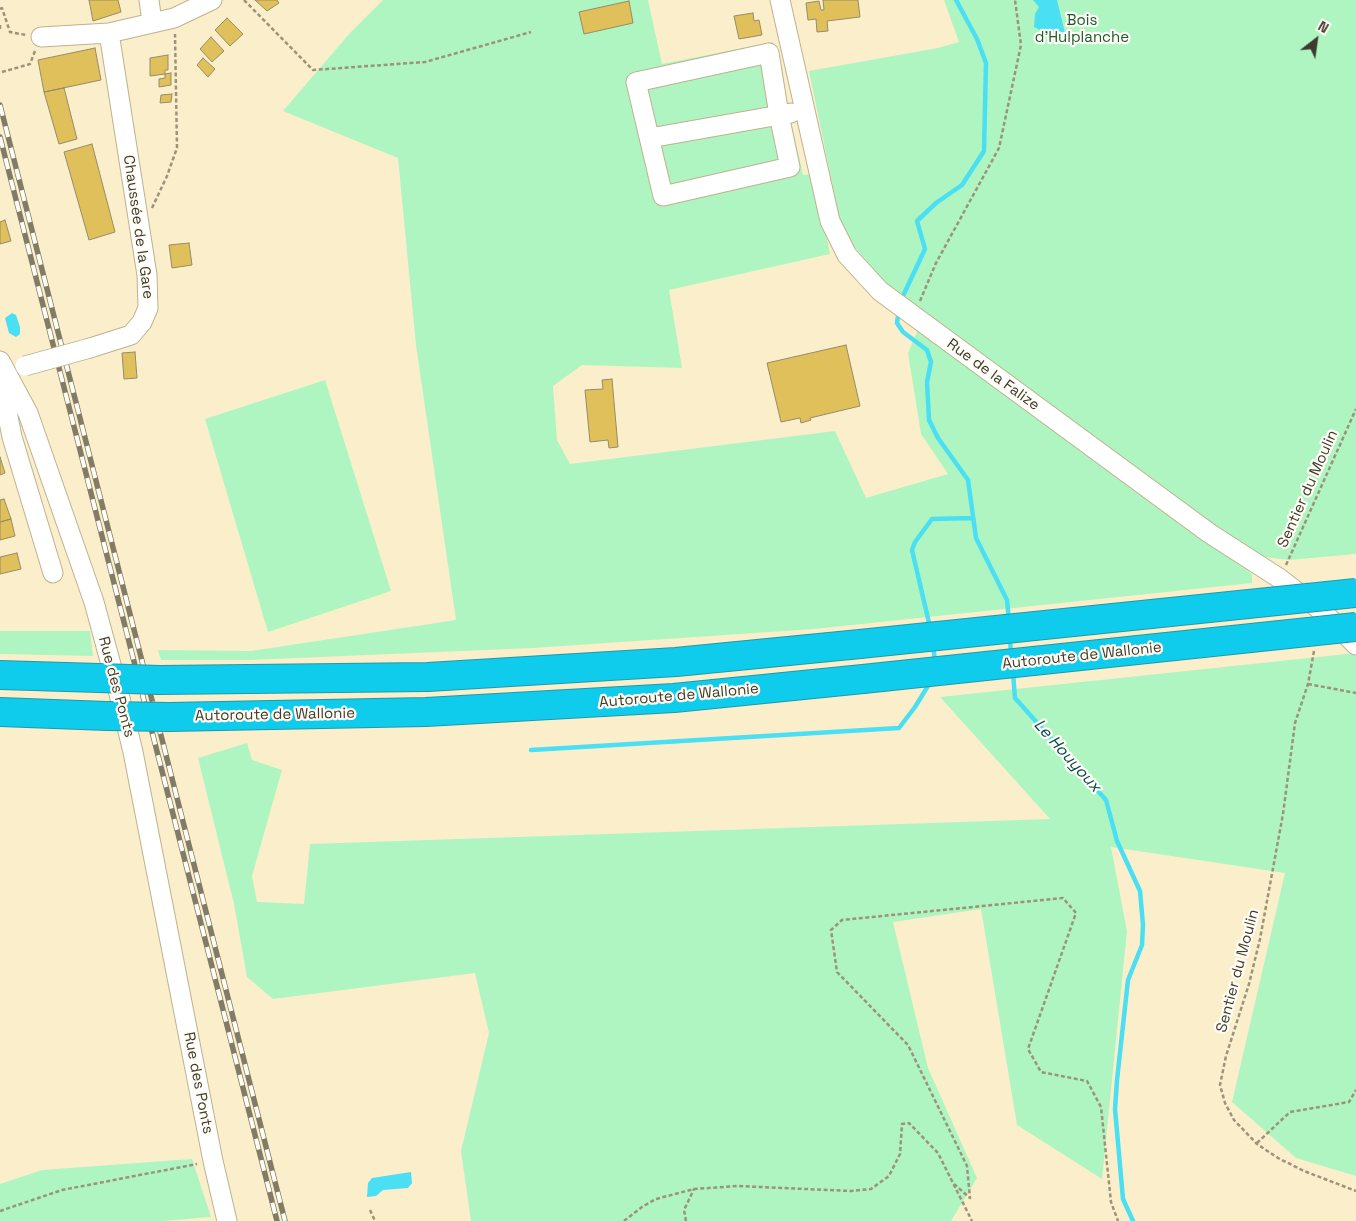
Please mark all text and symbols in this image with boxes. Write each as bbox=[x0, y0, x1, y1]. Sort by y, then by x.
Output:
park label: Bois d'Hulplanche bbox=[1035, 12, 1129, 47]
north arrow bbox=[1291, 15, 1341, 65]
text: N bbox=[1315, 17, 1332, 37]
street label: Chaussée de la Gare bbox=[119, 154, 157, 300]
street label: Rue de la Falize bbox=[943, 335, 1043, 415]
street label: Sentier du Moulin bbox=[1274, 427, 1342, 551]
street label: Rue des Ponts bbox=[94, 635, 138, 739]
street label: Autoroute de Wallonie bbox=[1001, 639, 1163, 673]
street label: Autoroute de Wallonie bbox=[598, 680, 760, 712]
street label: Autoroute de Wallonie bbox=[195, 705, 355, 725]
water label: Le Houyoux bbox=[1029, 716, 1105, 796]
street label: Sentier du Moulin bbox=[1213, 907, 1263, 1035]
street label: Rue des Ponts bbox=[179, 1030, 217, 1136]

